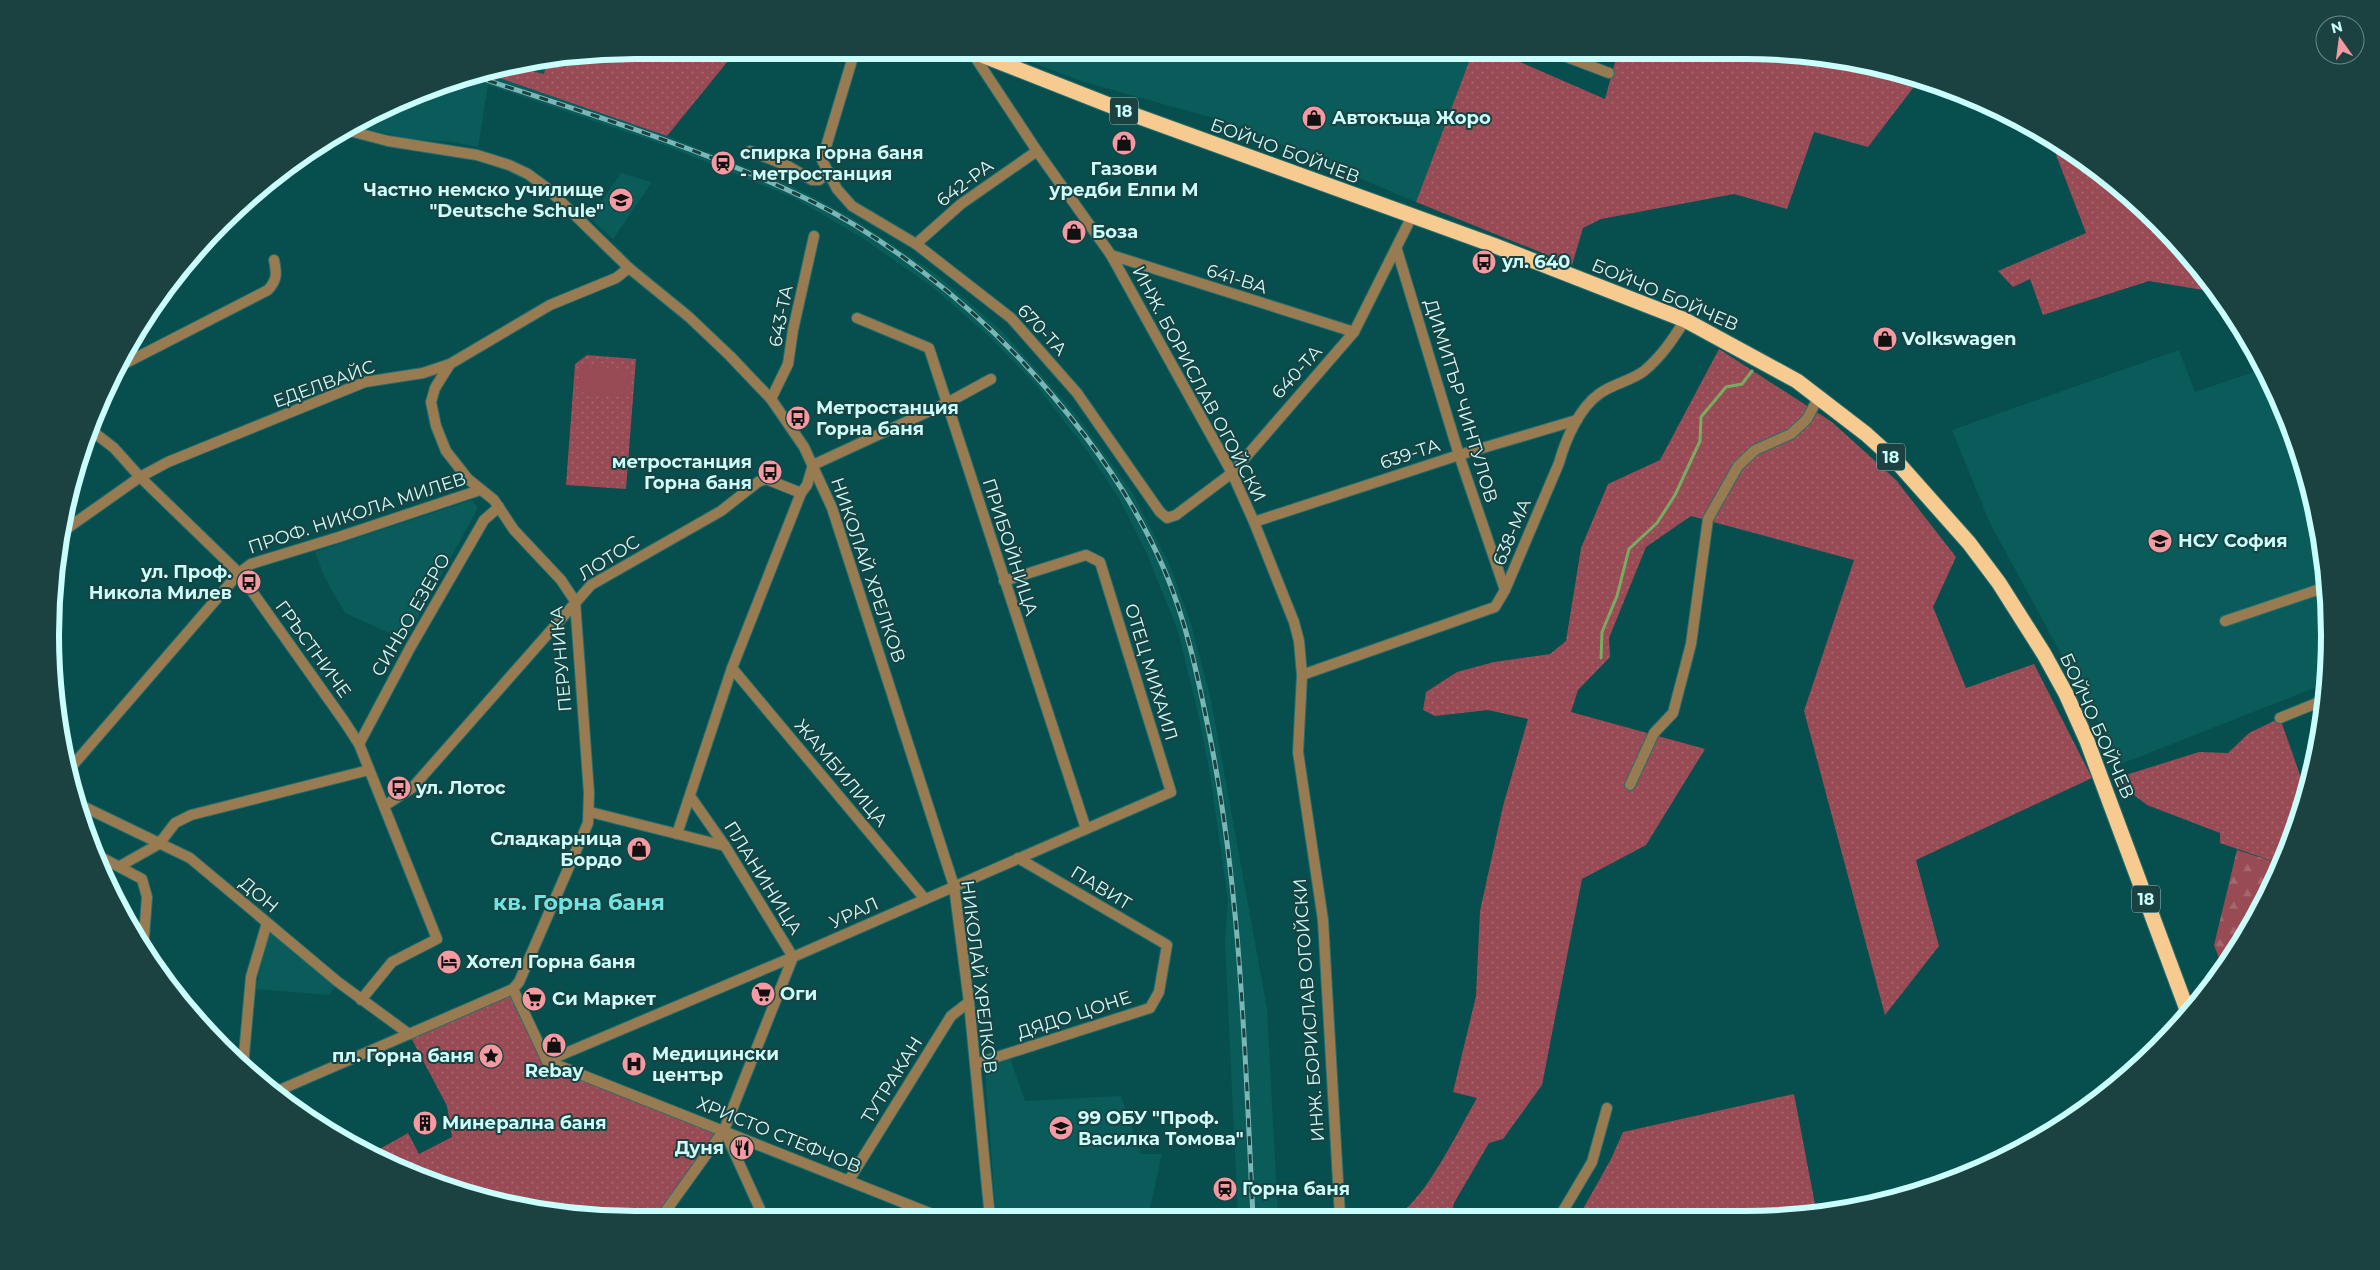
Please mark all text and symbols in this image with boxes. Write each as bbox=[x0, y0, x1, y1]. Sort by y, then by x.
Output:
north arrow bbox=[2315, 15, 2365, 65]
text: N bbox=[2329, 17, 2345, 37]
road number: 18 bbox=[1110, 98, 1138, 124]
shop icon: Автокъща Жоро bbox=[1301, 105, 1327, 131]
place label: Автокъща Жоро bbox=[1332, 107, 1491, 129]
street label: БОЙЧО БОЙЧЕВ bbox=[1207, 114, 1363, 188]
shop icon: Газови уредби Елпи М bbox=[1111, 130, 1137, 156]
place label: спирка Горна баня - метростанция bbox=[740, 142, 924, 185]
station icon: спирка Горна баня - метростанция bbox=[710, 150, 736, 176]
street label: 642-РА bbox=[932, 154, 998, 211]
place label: Газови уредби Елпи М bbox=[1048, 158, 1199, 201]
place label: Частно немско училище "Deutsche Schule" bbox=[364, 179, 604, 222]
school or university icon: Частно немско училище "Deutsche Schule" bbox=[608, 187, 634, 213]
shop icon: Боза bbox=[1061, 219, 1087, 245]
place label: Боза bbox=[1092, 221, 1138, 243]
bus stop icon: ул. 640 bbox=[1471, 249, 1497, 275]
place label: ул. 640 bbox=[1501, 251, 1570, 273]
street label: БОЙЧО БОЙЧЕВ bbox=[1588, 254, 1742, 336]
street label: 641-ВА bbox=[1204, 259, 1271, 299]
street label: ИНЖ. БОРИСЛАВ ОГОЙСКИ bbox=[1127, 262, 1271, 506]
street label: 643-ТА bbox=[764, 283, 798, 349]
street label: ДИМИТЪР ЧИНТУЛОВ bbox=[1420, 297, 1502, 505]
street label: 670-ТА bbox=[1013, 300, 1072, 361]
shop icon: Volkswagen bbox=[1872, 326, 1898, 352]
place label: Volkswagen bbox=[1901, 328, 2017, 350]
street label: 640-ТА bbox=[1267, 340, 1327, 403]
street label: ЕДЕЛВАЙС bbox=[270, 355, 378, 413]
place label: Метростанция Горна баня bbox=[816, 397, 959, 440]
bus stop icon: Метростанция Горна баня bbox=[785, 405, 811, 431]
street label: 639-ТА bbox=[1377, 434, 1443, 474]
road number: 18 bbox=[1877, 444, 1905, 471]
place label: метростанция Горна баня bbox=[612, 451, 752, 494]
bus stop icon: метростанция Горна баня bbox=[757, 459, 783, 485]
street label: ПРОФ. НИКОЛА МИЛЕВ bbox=[245, 467, 469, 559]
street label: НИКОЛАЙ ХРЕЛКОВ bbox=[826, 474, 910, 666]
street label: ПРИБОЙНИЦА bbox=[977, 475, 1043, 619]
street label: 638-МА bbox=[1488, 495, 1536, 569]
school or university icon: НСУ София bbox=[2147, 528, 2173, 554]
place label: НСУ София bbox=[2178, 530, 2288, 552]
street label: ЛОТОС bbox=[574, 531, 644, 585]
street label: СИНЬО ЕЗЕРО bbox=[367, 549, 455, 681]
place label: ул. Проф. Никола Милев bbox=[89, 561, 232, 604]
bus stop icon: ул. Проф. Никола Милев bbox=[236, 569, 262, 595]
street label: ГРЪСТНИЧЕ bbox=[270, 596, 356, 702]
street label: ОТЕЦ МИХАИЛ bbox=[1120, 601, 1182, 743]
street label: ПЕРУНИКА bbox=[545, 605, 577, 713]
street label: БОЙЧО БОЙЧЕВ bbox=[2055, 650, 2139, 802]
street label: ЖАМБИЛИЦА bbox=[790, 715, 893, 832]
bus stop icon: ул. Лотос bbox=[386, 775, 412, 801]
place label: ул. Лотос bbox=[415, 777, 506, 799]
street label: ПЛАНИНИЦА bbox=[719, 817, 807, 939]
place label: Сладкарница Бордо bbox=[490, 828, 622, 871]
shop icon: Сладкарница Бордо bbox=[626, 836, 652, 862]
street label: ПАВИТ bbox=[1067, 861, 1136, 915]
street label: ДОН bbox=[235, 872, 283, 918]
street label: ИНЖ. БОРИСЛАВ ОГОЙСКИ bbox=[1289, 878, 1329, 1142]
street label: НИКОЛАЙ ХРЕЛКОВ bbox=[956, 879, 1002, 1075]
road number: 18 bbox=[2132, 886, 2160, 912]
district label: кв. Горна баня bbox=[493, 889, 665, 916]
street label: УРАЛ bbox=[826, 892, 882, 934]
hotel icon: Хотел Горна баня bbox=[436, 949, 462, 975]
place label: Хотел Горна баня bbox=[466, 951, 636, 973]
supermarket icon: Оги bbox=[750, 981, 776, 1007]
place label: Оги bbox=[780, 983, 817, 1005]
supermarket icon: Си Маркет bbox=[521, 986, 547, 1012]
street label: ДЯДО ЦОНЕ bbox=[1014, 986, 1134, 1044]
place label: Си Маркет bbox=[552, 988, 656, 1010]
shop icon: Rebay bbox=[541, 1032, 567, 1058]
street label: ТУТРАКАН bbox=[857, 1032, 927, 1128]
place icon: пл. Горна баня bbox=[478, 1043, 504, 1069]
place label: Медицински център bbox=[652, 1043, 779, 1086]
place label: пл. Горна баня bbox=[332, 1045, 474, 1067]
hospital icon: Медицински център bbox=[621, 1051, 647, 1077]
place label: Rebay bbox=[525, 1060, 584, 1082]
street label: ХРИСТО СТЕФЧОВ bbox=[694, 1092, 864, 1178]
place label: 99 ОБУ "Проф. Василка Томова" bbox=[1078, 1107, 1244, 1150]
building icon: Минерална баня bbox=[412, 1110, 438, 1136]
place label: Минерална баня bbox=[442, 1112, 606, 1134]
school or university icon: 99 ОБУ "Проф. Василка Томова" bbox=[1048, 1115, 1074, 1141]
restaurant icon: Дуня bbox=[729, 1135, 755, 1161]
place label: Дуня bbox=[675, 1137, 724, 1159]
station icon: Горна баня bbox=[1212, 1176, 1238, 1202]
place label: Горна баня bbox=[1242, 1178, 1350, 1200]

